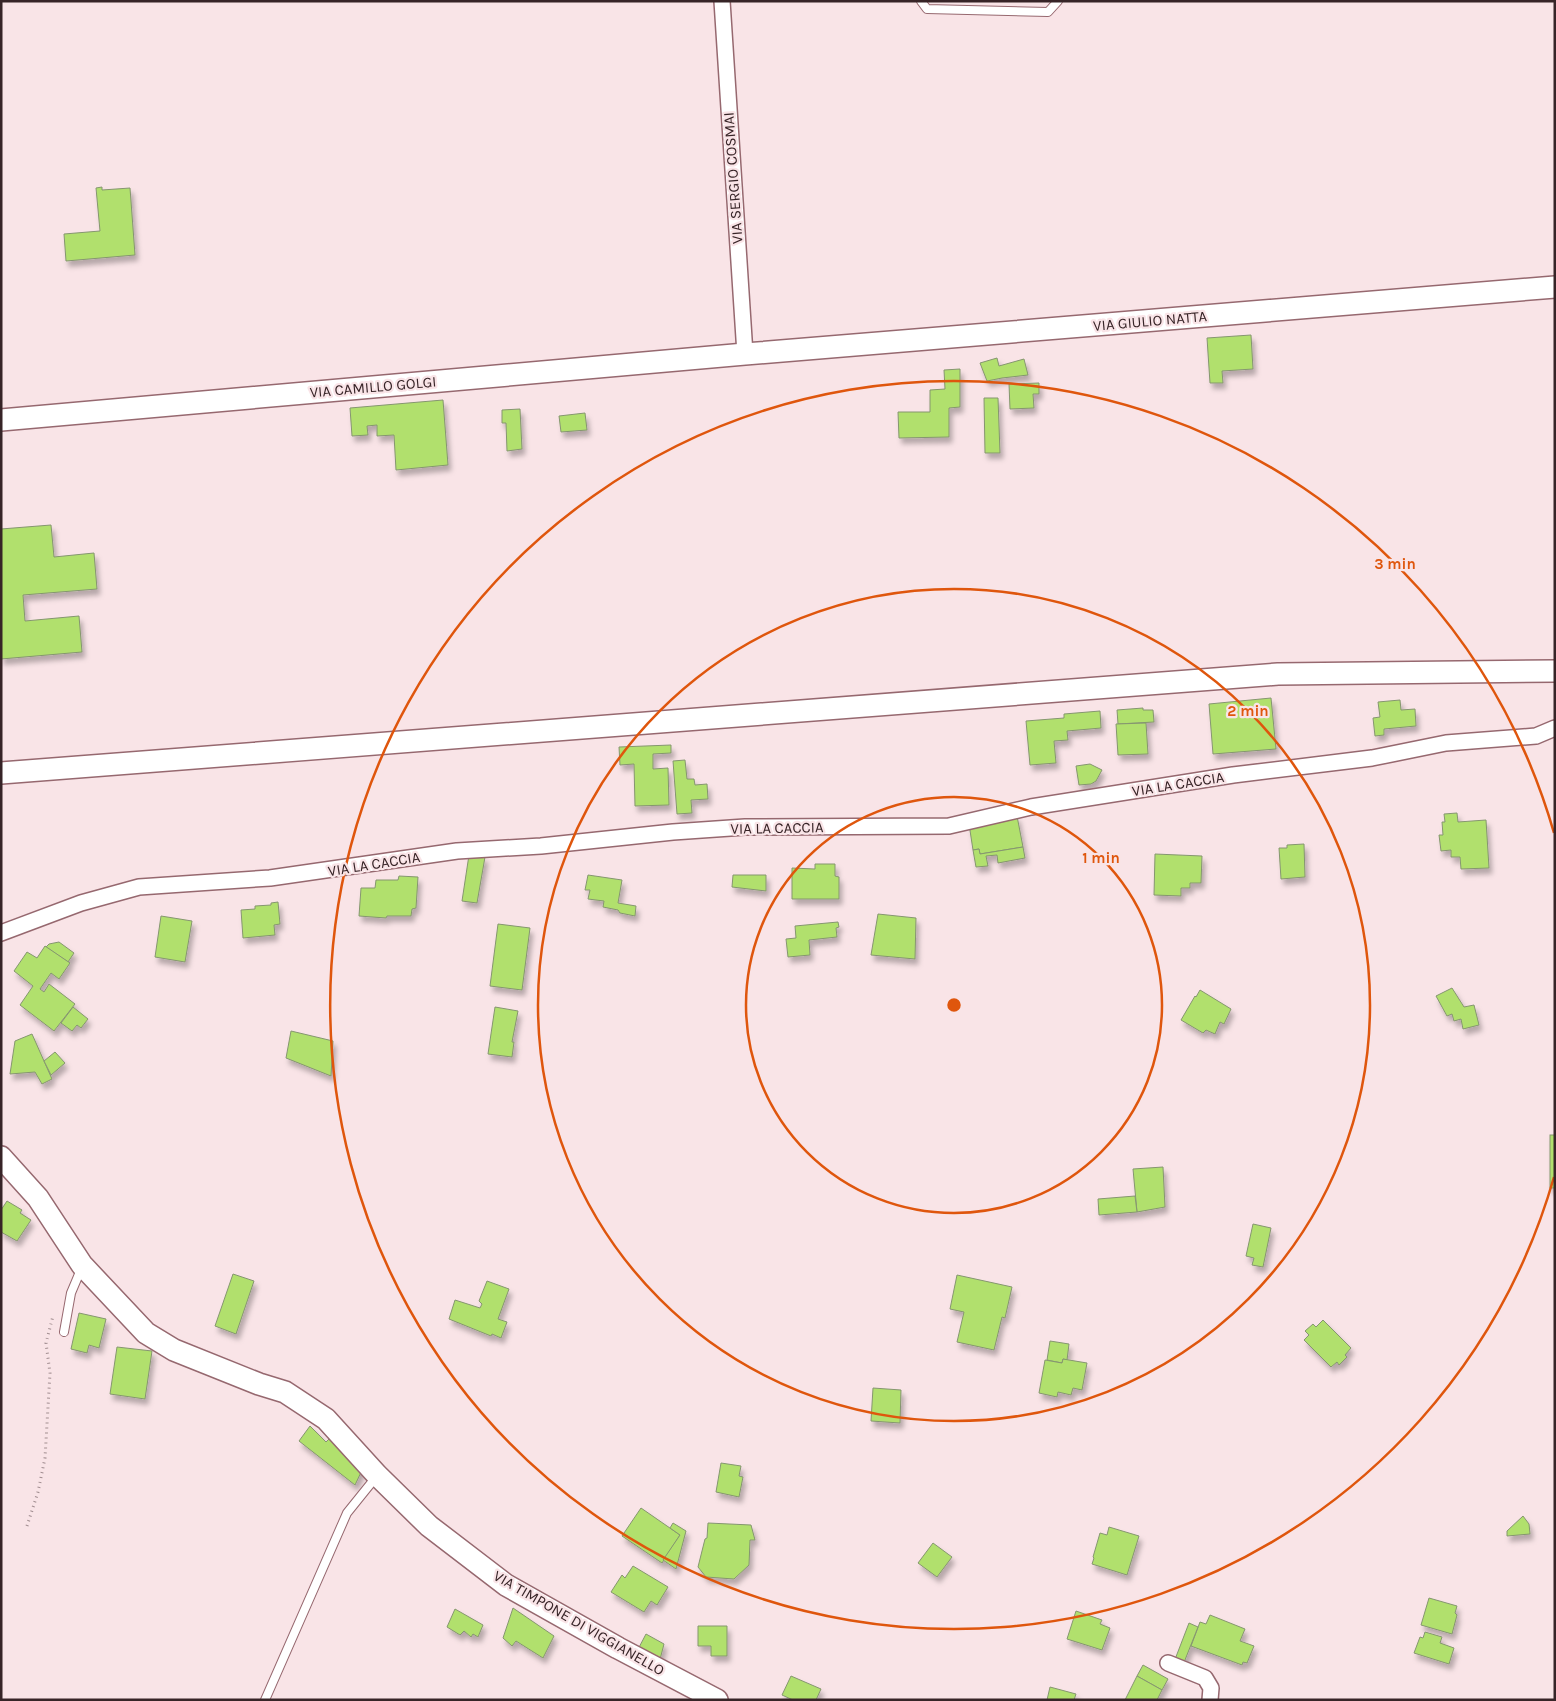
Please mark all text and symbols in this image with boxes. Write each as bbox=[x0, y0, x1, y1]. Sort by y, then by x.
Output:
street label: VIA SERGIO COSMAI bbox=[719, 111, 747, 245]
street label: VIA GIULIO NATTA bbox=[1092, 307, 1208, 335]
street label: VIA CAMILLO GOLGI bbox=[309, 372, 437, 402]
text: 3 min bbox=[1374, 555, 1416, 573]
text: 2 min bbox=[1227, 702, 1269, 720]
street label: VIA LA CACCIA bbox=[1131, 768, 1226, 800]
street label: VIA LA CACCIA bbox=[730, 818, 824, 838]
street label: VIA LA CACCIA bbox=[327, 848, 422, 880]
text: 1 min bbox=[1082, 849, 1120, 867]
centre of rings bbox=[945, 996, 963, 1014]
street label: VIA TIMPONE DI VIGGIANELLO bbox=[490, 1567, 668, 1679]

